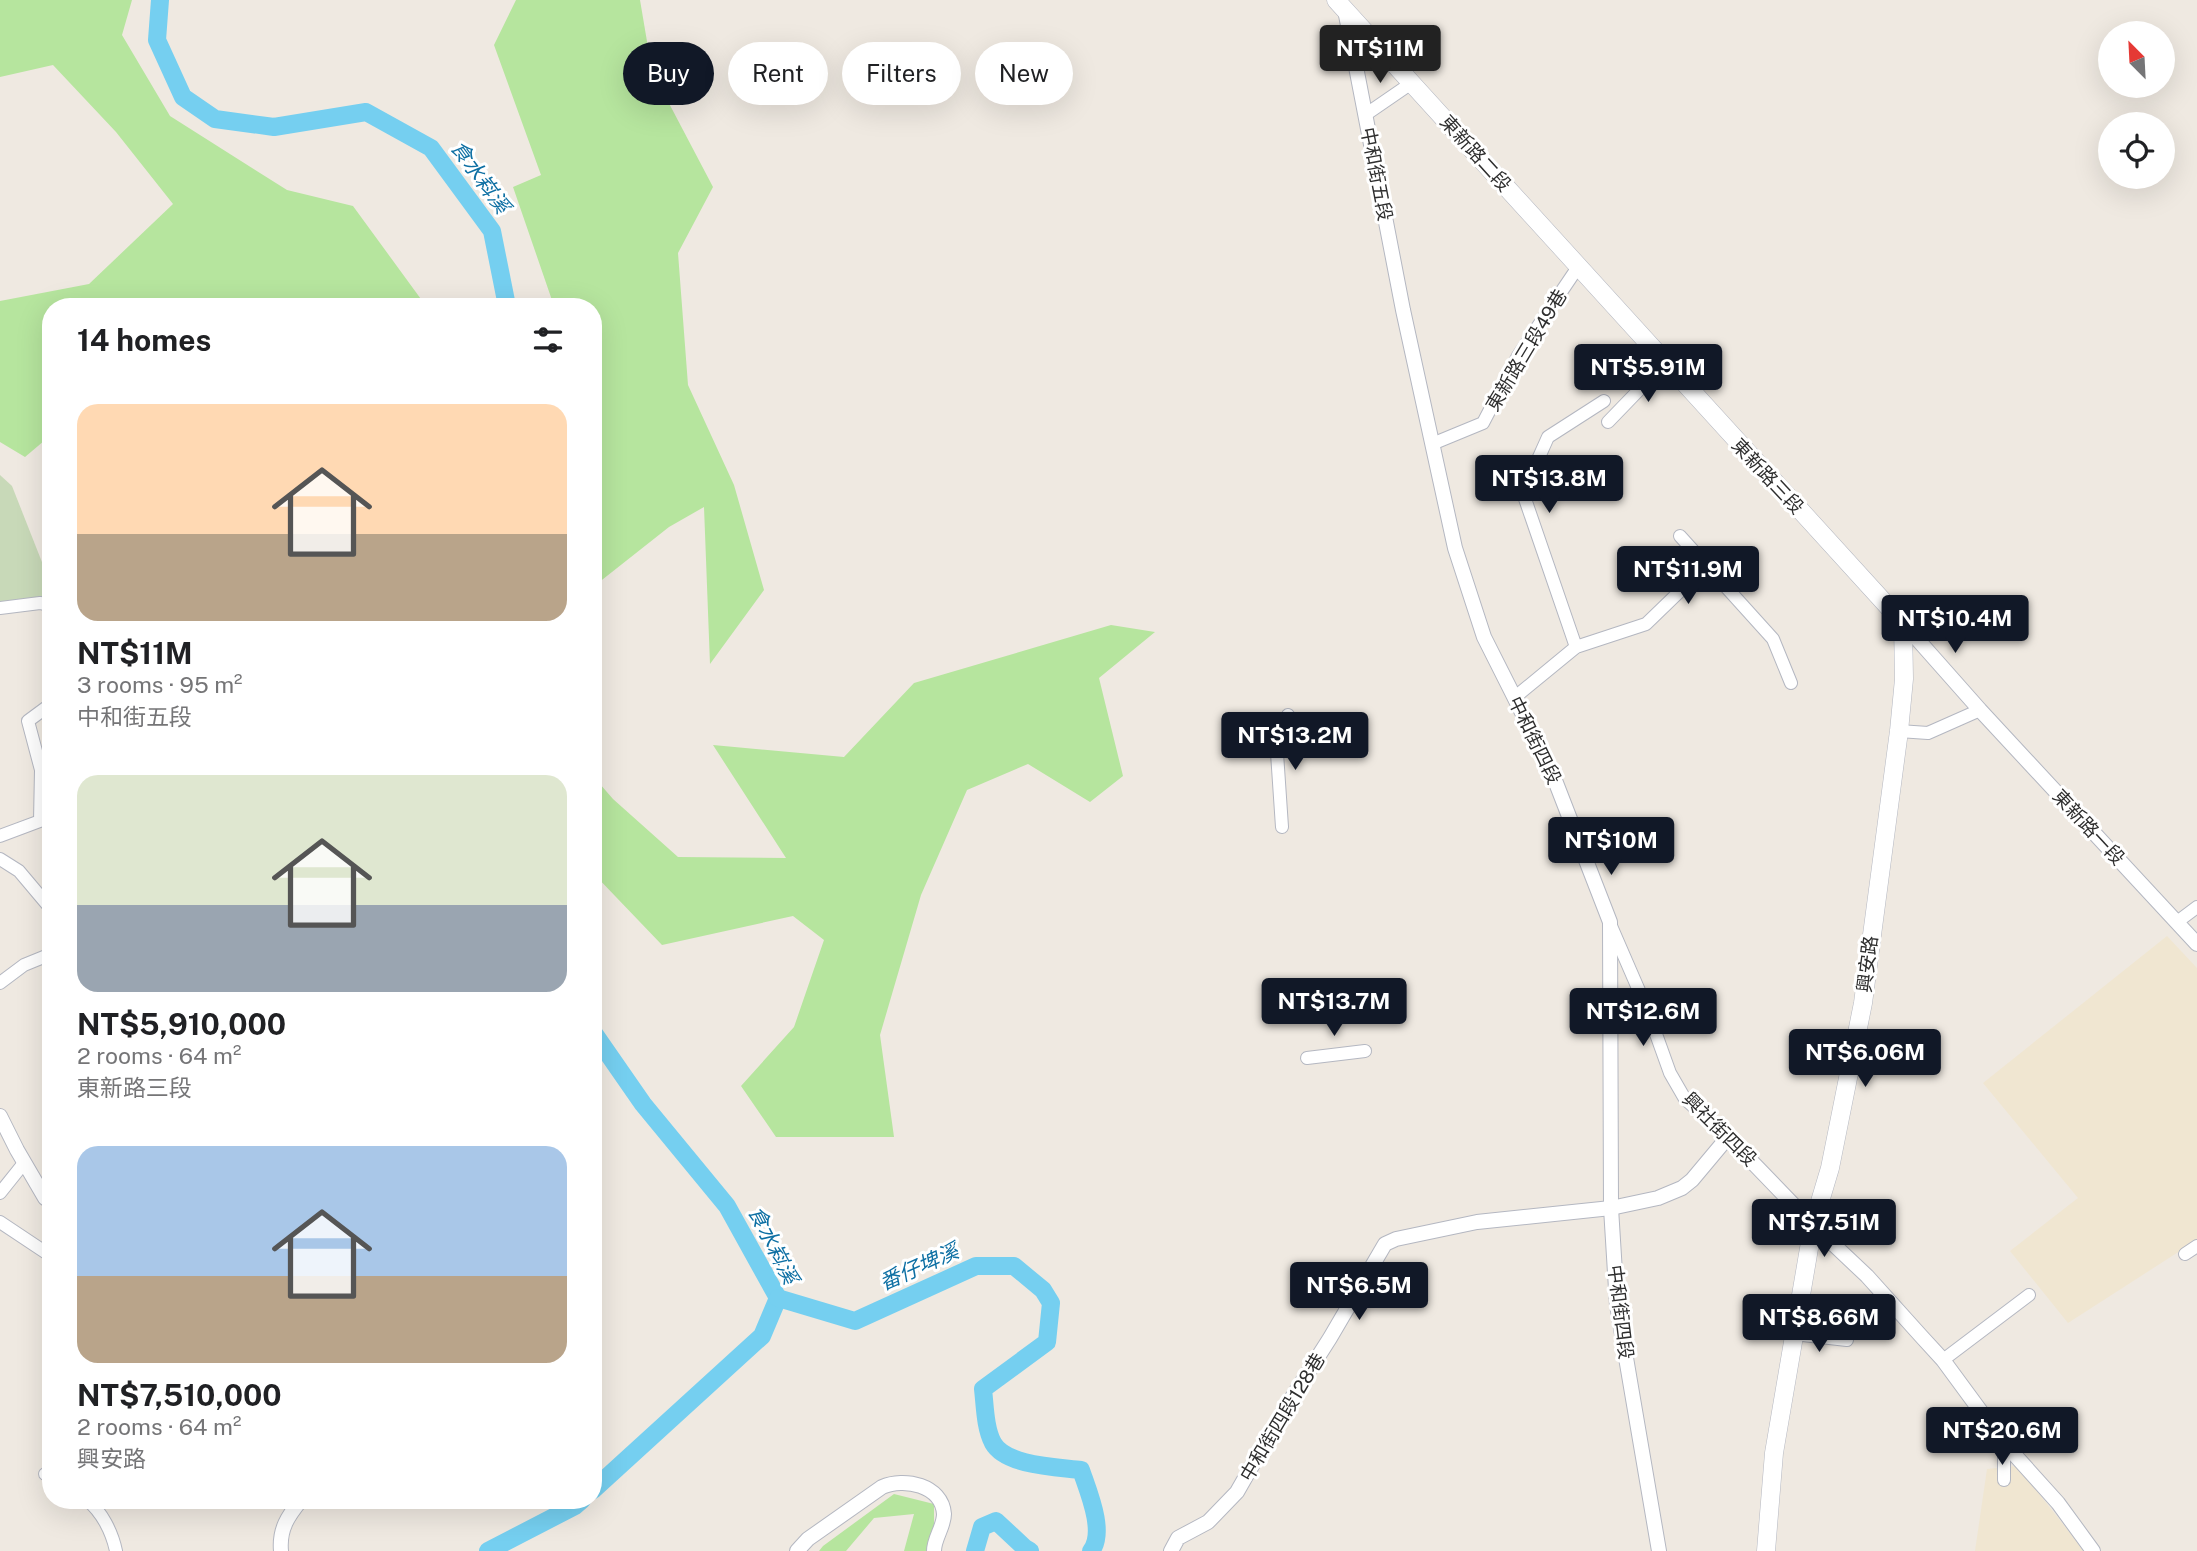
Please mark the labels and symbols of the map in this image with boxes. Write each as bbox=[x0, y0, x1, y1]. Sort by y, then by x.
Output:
north arrow bbox=[2098, 21, 2175, 98]
pin: NT$11M bbox=[1323, 25, 1437, 85]
street label: 東新路二段 bbox=[1436, 110, 1516, 196]
street label: 中和街五段 bbox=[1357, 125, 1397, 223]
water label: 食水嵙溪 bbox=[446, 135, 517, 220]
street label: 東新路三段49巷 bbox=[1481, 285, 1571, 415]
pin: NT$5.91M bbox=[1576, 344, 1720, 404]
street label: 東新路三段 bbox=[1728, 434, 1808, 518]
pin: NT$13.8M bbox=[1477, 456, 1621, 515]
pin: NT$11.9M bbox=[1616, 546, 1760, 606]
pin: NT$10.4M bbox=[1883, 596, 2027, 655]
street label: 中和街四段 bbox=[1504, 692, 1566, 788]
pin: NT$13.2M bbox=[1223, 712, 1367, 772]
street label: 東新路一段 bbox=[2049, 785, 2129, 869]
pin: NT$10M bbox=[1554, 818, 1668, 877]
street label: 興安路 bbox=[1853, 934, 1881, 994]
pin: NT$13.7M bbox=[1262, 978, 1406, 1038]
pin: NT$12.6M bbox=[1571, 988, 1715, 1048]
pin: NT$6.06M bbox=[1793, 1030, 1937, 1089]
street label: 興社街四段 bbox=[1679, 1088, 1761, 1170]
pin: NT$7.51M bbox=[1752, 1200, 1896, 1259]
water label: 食水嵙溪 bbox=[743, 1202, 805, 1291]
water label: 番仔埤溪 bbox=[875, 1237, 965, 1295]
pin: NT$6.5M bbox=[1294, 1262, 1424, 1322]
street label: 中和街四段 bbox=[1604, 1264, 1638, 1360]
pin: NT$8.66M bbox=[1747, 1294, 1891, 1354]
street label: 中和街四段128巷 bbox=[1235, 1349, 1329, 1485]
pin: NT$20.6M bbox=[1930, 1408, 2074, 1467]

